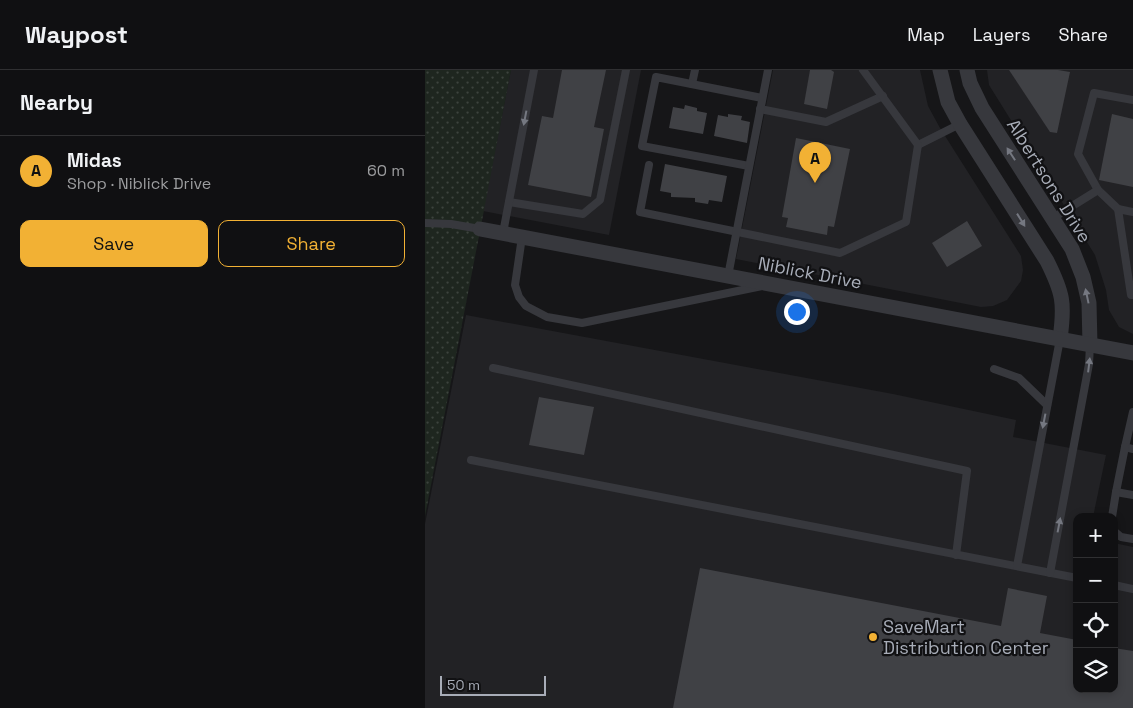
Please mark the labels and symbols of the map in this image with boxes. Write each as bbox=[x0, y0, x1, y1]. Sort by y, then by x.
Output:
one-way arrow bbox=[521, 110, 529, 125]
street label: Albertsons Drive bbox=[1002, 114, 1097, 247]
pin: A bbox=[799, 142, 831, 183]
one-way arrow bbox=[1007, 147, 1016, 161]
one-way arrow bbox=[1016, 213, 1025, 226]
street label: Niblick Drive bbox=[756, 251, 864, 294]
one-way arrow bbox=[1083, 289, 1091, 304]
your location bbox=[784, 299, 810, 325]
one-way arrow bbox=[1085, 357, 1093, 373]
one-way arrow bbox=[1040, 414, 1048, 429]
one-way arrow bbox=[1055, 517, 1063, 533]
place label: SaveMart Distribution Center bbox=[883, 615, 1049, 659]
marker: SaveMart Distribution Center bbox=[867, 631, 879, 643]
scale bar bbox=[440, 673, 546, 696]

